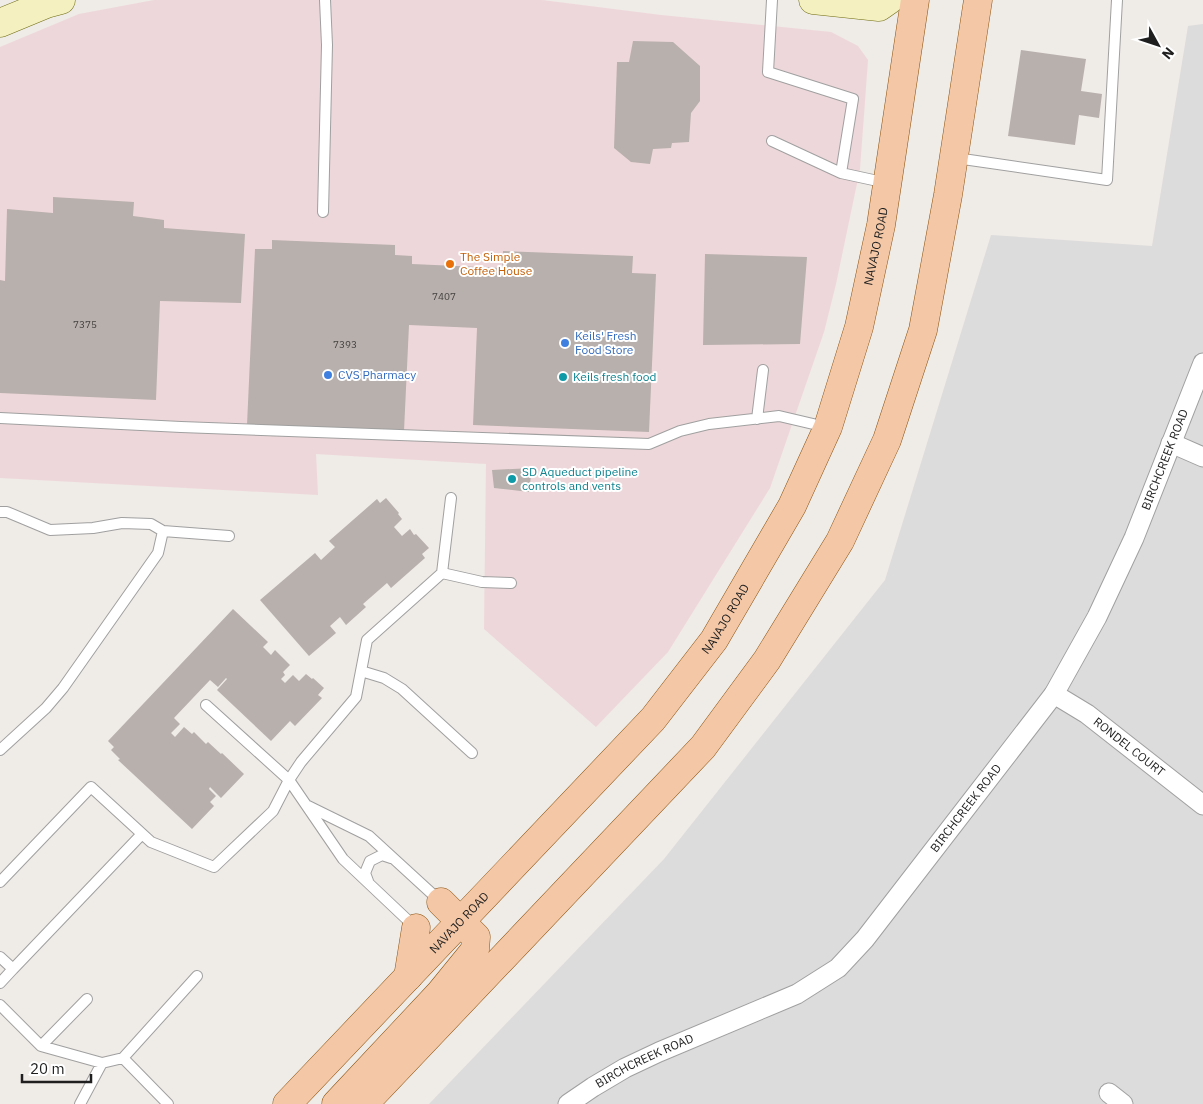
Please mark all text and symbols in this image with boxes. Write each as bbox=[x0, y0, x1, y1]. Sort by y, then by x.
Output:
north arrow bbox=[1133, 20, 1183, 70]
text: N bbox=[1158, 44, 1178, 63]
street label: NAVAJO ROAD bbox=[860, 206, 891, 287]
place label: The Simple Coffee House bbox=[460, 249, 533, 278]
marker: The Simple Coffee House bbox=[444, 258, 456, 270]
house number: 7407 bbox=[432, 290, 456, 303]
house number: 7375 bbox=[73, 318, 97, 331]
place label: Keils' Fresh Food Store bbox=[575, 328, 637, 357]
marker: Keils' Fresh Food Store bbox=[559, 337, 571, 349]
house number: 7393 bbox=[333, 338, 357, 351]
place label: CVS Pharmacy bbox=[338, 367, 416, 382]
marker: CVS Pharmacy bbox=[322, 369, 334, 381]
place label: Keils fresh food bbox=[573, 369, 656, 384]
marker: Keils fresh food bbox=[557, 371, 569, 383]
street label: BIRCHCREEK ROAD bbox=[1138, 407, 1191, 512]
place label: SD Aqueduct pipeline controls and vents bbox=[522, 464, 638, 493]
marker: SD Aqueduct pipeline controls and vents bbox=[506, 473, 518, 485]
street label: NAVAJO ROAD bbox=[698, 581, 752, 657]
street label: RONDEL COURT bbox=[1091, 714, 1168, 779]
street label: BIRCHCREEK ROAD bbox=[927, 761, 1004, 855]
street label: NAVAJO ROAD bbox=[426, 889, 492, 956]
street label: BIRCHCREEK ROAD bbox=[592, 1030, 696, 1091]
scale bar bbox=[22, 1052, 91, 1084]
text: 20 m bbox=[30, 1059, 65, 1078]

